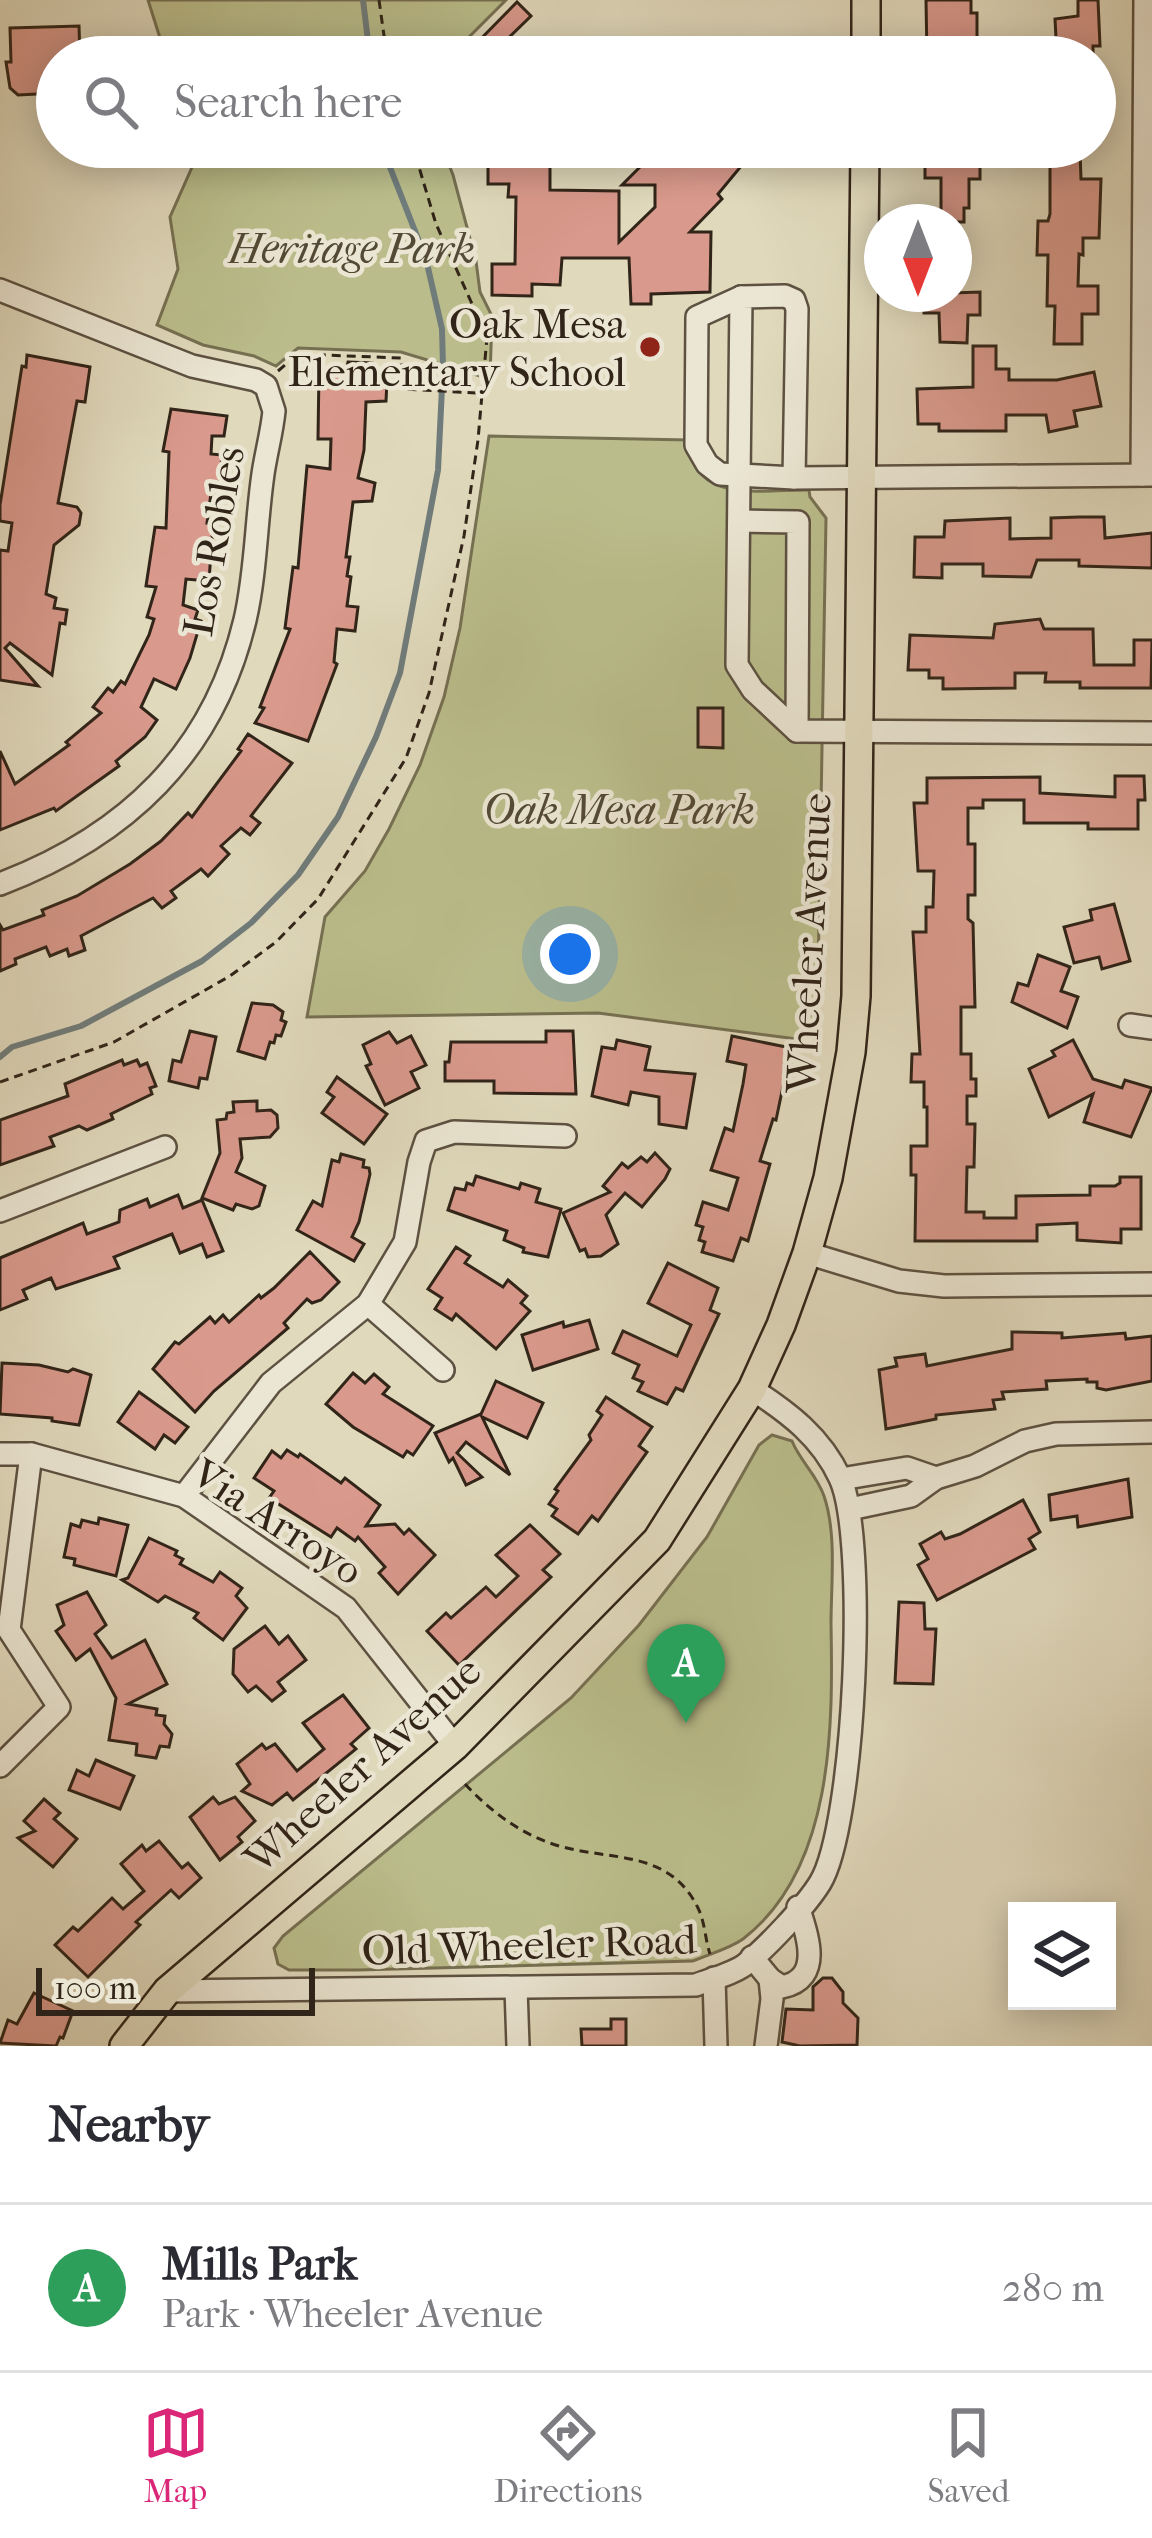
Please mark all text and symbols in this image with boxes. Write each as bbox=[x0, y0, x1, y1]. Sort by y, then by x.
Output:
search box bbox=[36, 36, 1116, 168]
icon: search bbox=[78, 69, 144, 135]
text: Search here bbox=[174, 76, 402, 129]
north arrow bbox=[864, 204, 972, 312]
park label: Heritage Park bbox=[227, 225, 475, 274]
place label: Oak Mesa Elementary School bbox=[288, 300, 627, 397]
marker: Oak Mesa Elementary School bbox=[637, 334, 663, 360]
street label: Los Robles bbox=[174, 443, 255, 640]
park label: Oak Mesa Park bbox=[483, 786, 755, 835]
street label: Wheeler Avenue bbox=[777, 792, 842, 1095]
your location bbox=[540, 924, 600, 984]
street label: Via Arroyo bbox=[182, 1448, 372, 1596]
pin: A bbox=[647, 1624, 725, 1723]
street label: Wheeler Avenue bbox=[234, 1646, 491, 1885]
map controls bbox=[1008, 1902, 1116, 2010]
button: layers bbox=[1008, 1902, 1116, 2010]
street label: Old Wheeler Road bbox=[361, 1915, 698, 1976]
scale bar bbox=[36, 1962, 315, 2015]
text: 100 m bbox=[54, 1969, 137, 2008]
text: Nearby bbox=[48, 2094, 209, 2154]
text: Mills Park bbox=[162, 2238, 357, 2291]
text: A bbox=[74, 2265, 100, 2311]
text: 280 m bbox=[1002, 2265, 1104, 2311]
text: Park · Wheeler Avenue bbox=[162, 2291, 543, 2337]
tab: Map bbox=[143, 2400, 209, 2511]
tab: Directions bbox=[494, 2400, 642, 2511]
tab: Saved bbox=[928, 2400, 1009, 2511]

